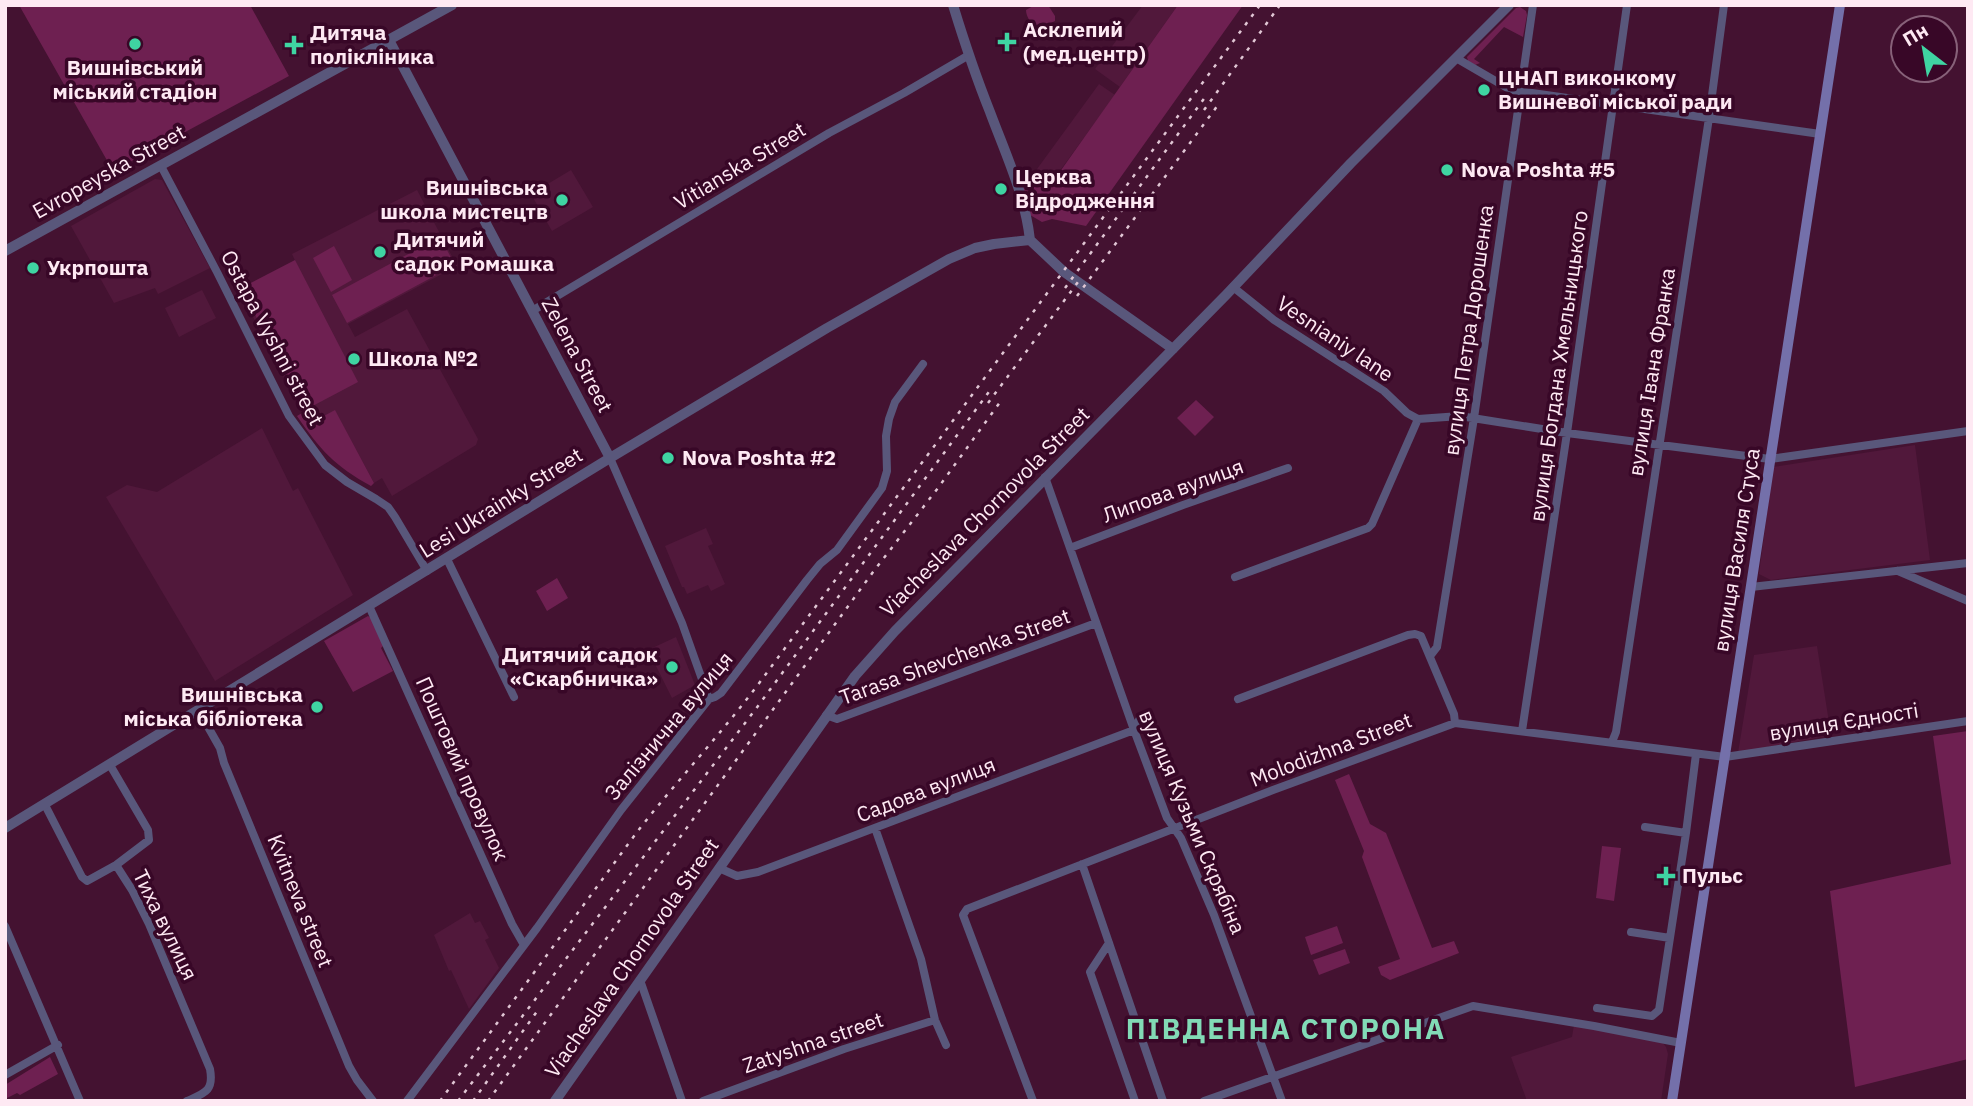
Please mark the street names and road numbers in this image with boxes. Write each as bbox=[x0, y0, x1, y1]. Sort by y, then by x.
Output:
street label: Vitianska Street bbox=[669, 115, 810, 215]
street label: Evropeyska Street bbox=[27, 117, 190, 225]
street label: вулиця Петра Дорошенка bbox=[1437, 203, 1499, 457]
street label: вулиця Богдана Хмельницького bbox=[1522, 208, 1594, 523]
street label: Ostapa Vyshni street bbox=[215, 245, 331, 430]
street label: вулиця Івана Франка bbox=[1621, 266, 1681, 478]
street label: Vesnianiy lane bbox=[1272, 289, 1399, 388]
street label: Zelena Street bbox=[536, 292, 620, 417]
street label: Viacheslava Chornovola Street bbox=[873, 400, 1095, 622]
street label: Lesi Ukrainky Street bbox=[413, 441, 587, 564]
street label: вулиця Василя Стуса bbox=[1706, 446, 1766, 654]
street label: Липова вулиця bbox=[1098, 452, 1247, 529]
street label: Tarasa Shevchenka Street bbox=[836, 601, 1074, 711]
street label: Залізнична вулиця bbox=[598, 645, 739, 806]
street label: Поштовий провулок bbox=[410, 672, 516, 865]
street label: вулиця Єдності bbox=[1767, 695, 1920, 747]
street label: вулиця Кузьми Скрябіна bbox=[1133, 705, 1253, 938]
street label: Molodizhna Street bbox=[1246, 705, 1416, 793]
street label: Садова вулиця bbox=[852, 750, 999, 828]
street label: Kvitneva street bbox=[262, 830, 340, 971]
street label: Viacheslava Chornovola Street bbox=[538, 832, 725, 1083]
street label: Тиха вулиця bbox=[127, 865, 205, 985]
street label: Zatyshna street bbox=[739, 1005, 887, 1079]

